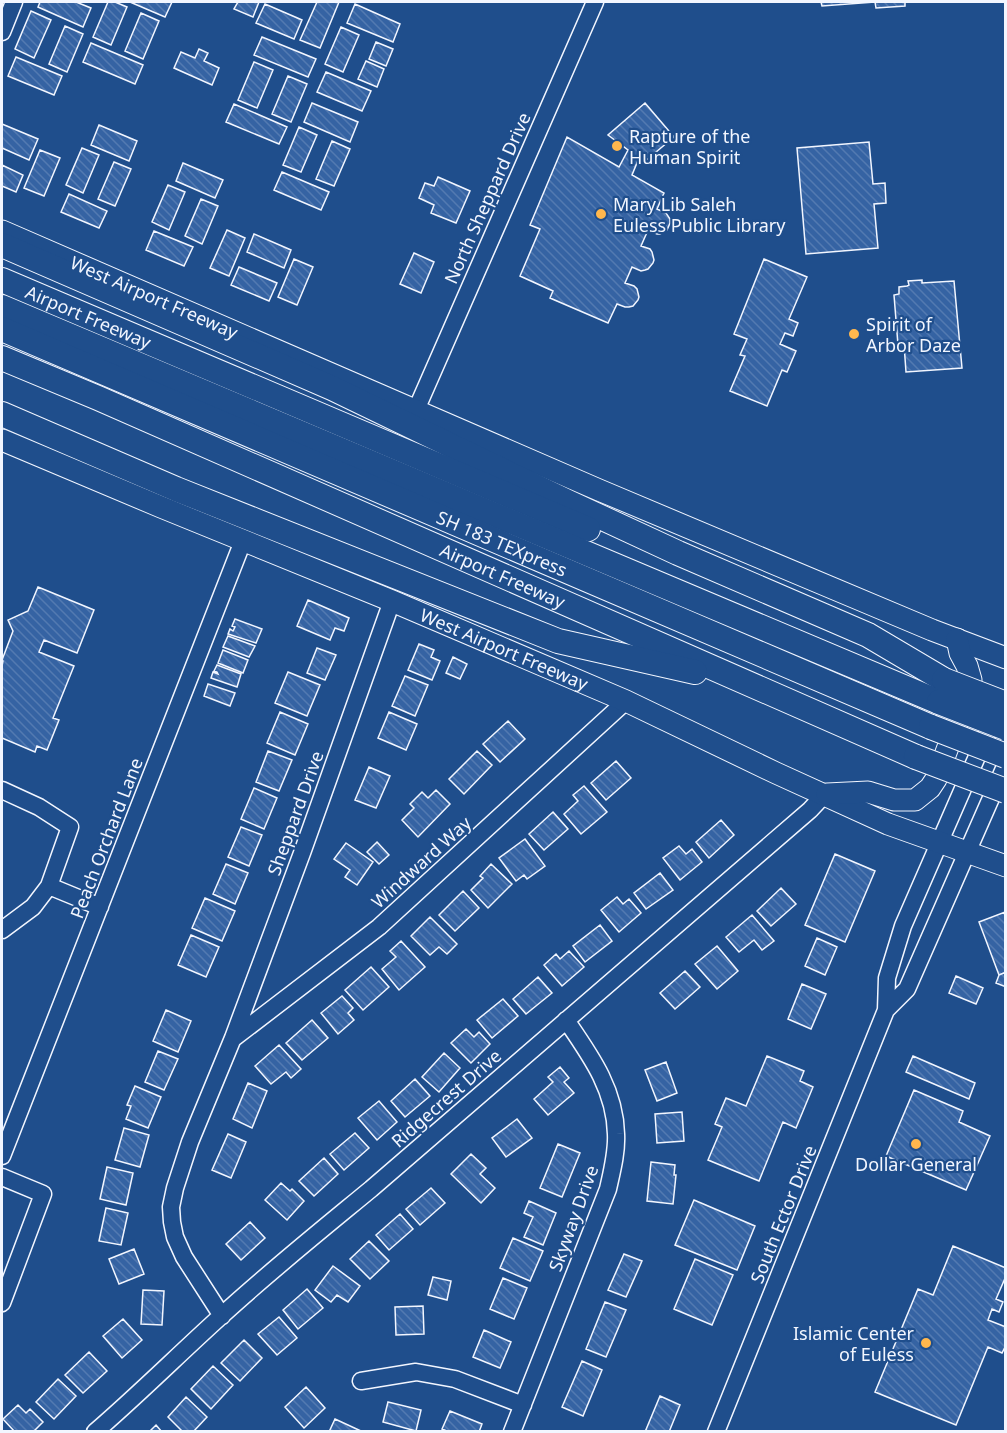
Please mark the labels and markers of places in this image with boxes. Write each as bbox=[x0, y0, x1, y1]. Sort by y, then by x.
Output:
place label: Rapture of the Human Spirit bbox=[629, 124, 750, 169]
marker: Rapture of the Human Spirit bbox=[610, 139, 624, 153]
place label: Mary Lib Saleh Euless Public Library bbox=[613, 192, 786, 237]
marker: Mary Lib Saleh Euless Public Library bbox=[594, 207, 608, 221]
place label: Spirit of Arbor Daze bbox=[866, 312, 961, 357]
marker: Spirit of Arbor Daze bbox=[847, 327, 861, 341]
marker: Dollar General bbox=[909, 1137, 923, 1151]
place label: Dollar General bbox=[855, 1152, 977, 1176]
place label: Islamic Center of Euless bbox=[793, 1321, 915, 1366]
marker: Islamic Center of Euless bbox=[919, 1336, 933, 1350]

